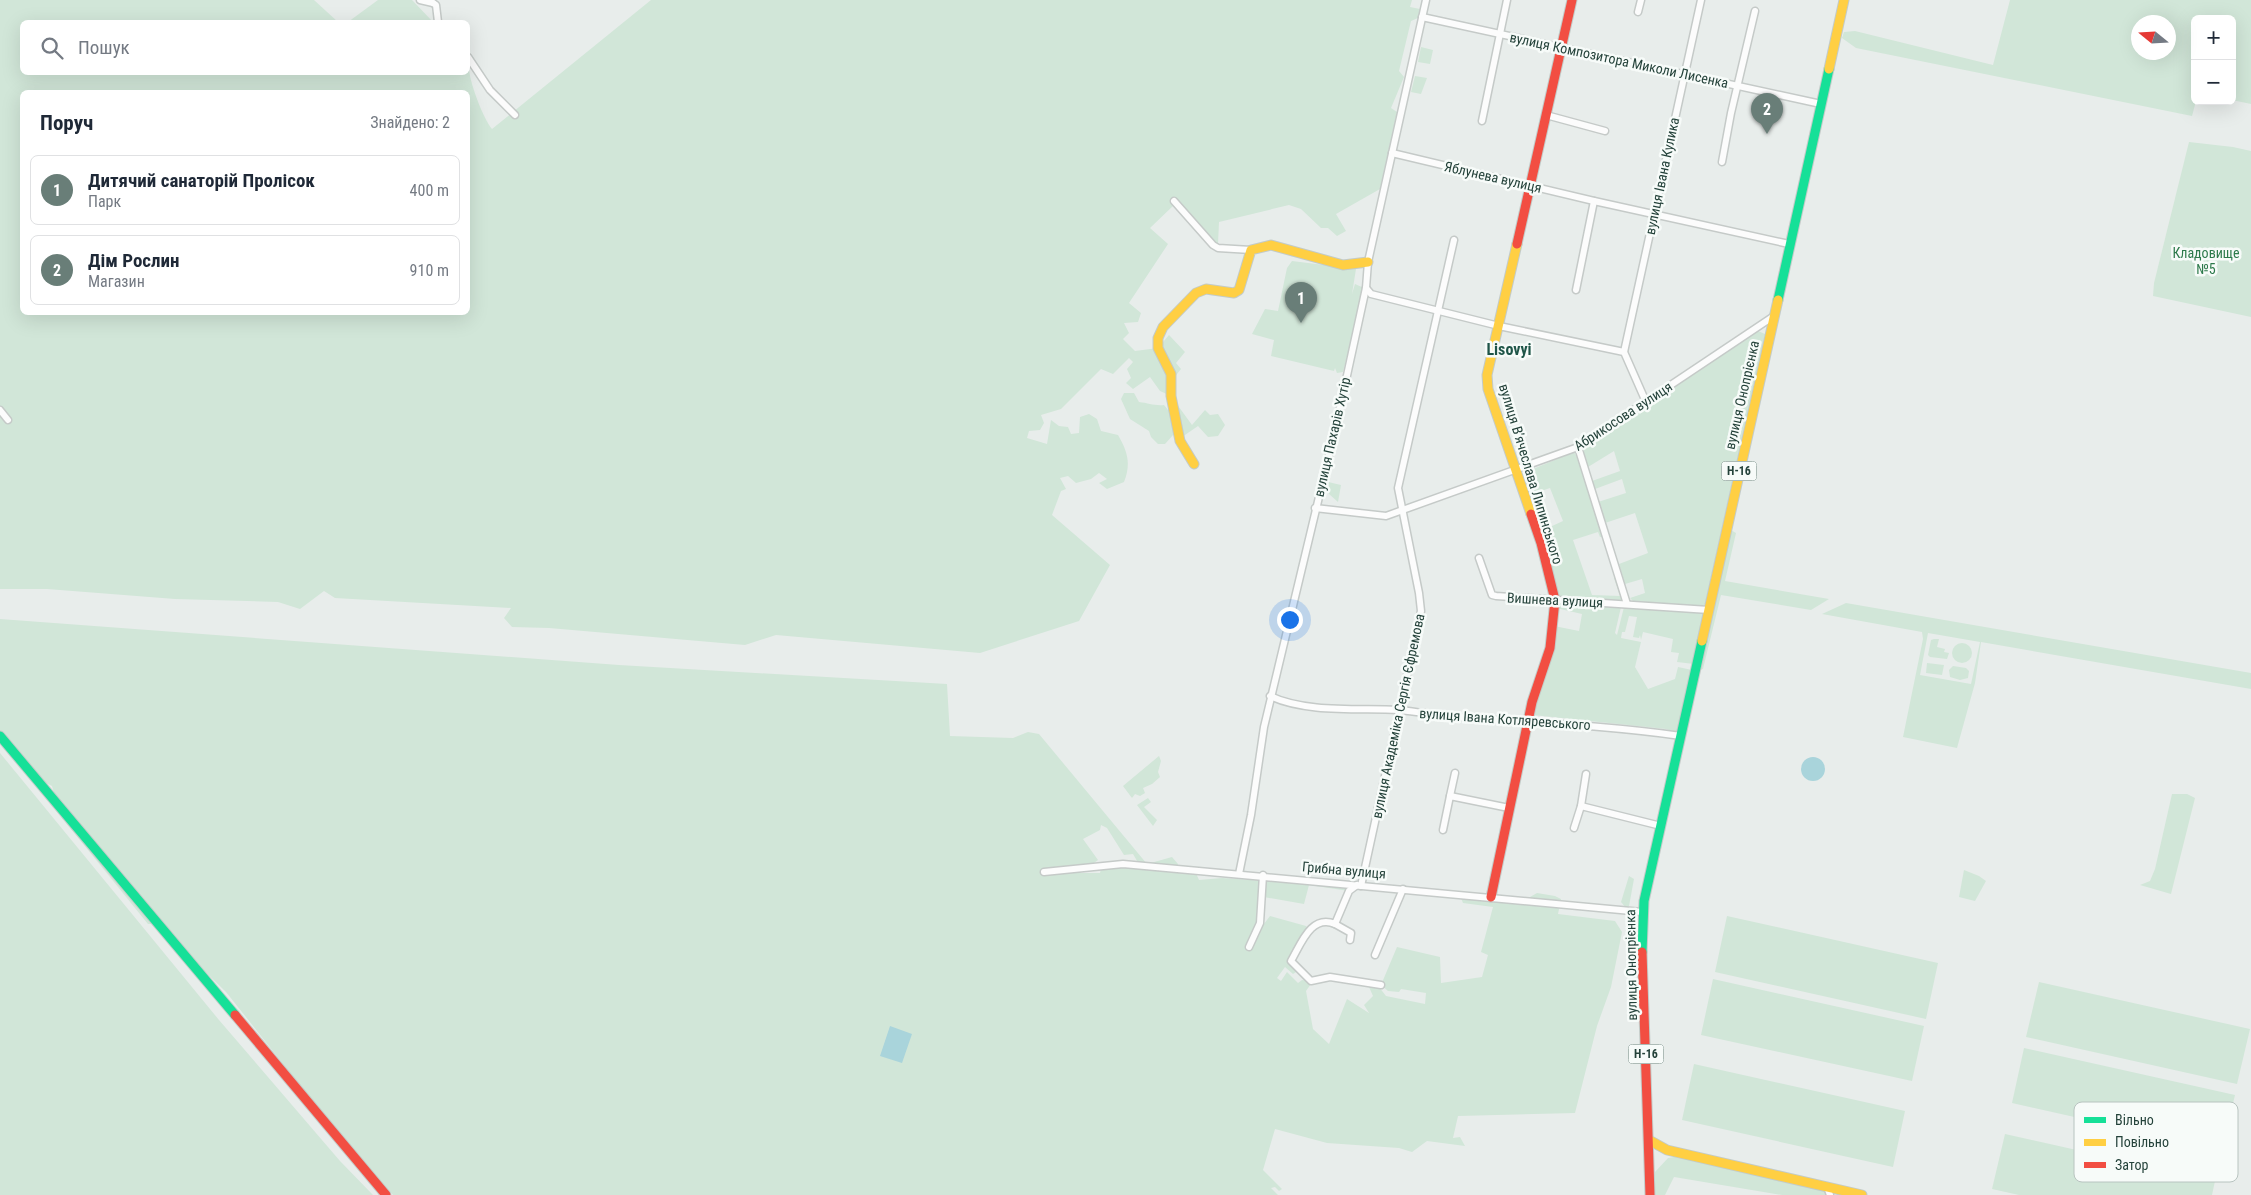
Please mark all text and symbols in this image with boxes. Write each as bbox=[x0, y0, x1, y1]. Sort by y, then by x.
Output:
north arrow bbox=[2131, 15, 2176, 60]
map controls bbox=[2191, 15, 2236, 105]
button: + bbox=[2191, 15, 2236, 60]
search box bbox=[20, 20, 470, 75]
street label: вулиця Композитора Миколи Лисенка bbox=[1508, 29, 1730, 91]
icon: search bbox=[38, 34, 66, 62]
text: Пошук bbox=[78, 36, 130, 59]
button: − bbox=[2191, 60, 2236, 105]
pin: 2 bbox=[1751, 93, 1783, 134]
text: Поруч bbox=[40, 111, 93, 135]
text: Знайдено: 2 bbox=[370, 113, 450, 132]
street label: вулиця Івана Кулика bbox=[1642, 116, 1682, 236]
street label: Яблунева вулиця bbox=[1443, 158, 1543, 196]
text: Дитячий санаторій Пролісок bbox=[88, 169, 315, 192]
text: 1 bbox=[53, 181, 61, 200]
text: 400 m bbox=[410, 181, 449, 200]
text: Парк bbox=[88, 192, 121, 211]
park label: Кладовище №5 bbox=[2172, 245, 2240, 277]
text: Дім Рослин bbox=[88, 249, 180, 272]
text: 2 bbox=[53, 261, 61, 280]
text: 910 m bbox=[410, 261, 449, 280]
text: Магазин bbox=[88, 272, 145, 291]
pin: 1 bbox=[1285, 282, 1317, 323]
street label: вулиця Онопрієнка bbox=[1722, 339, 1762, 451]
district label: Lisovyi bbox=[1486, 340, 1532, 359]
street label: вулиця Пахарів Хутір bbox=[1310, 376, 1354, 498]
street label: Абрикосова вулиця bbox=[1571, 378, 1675, 454]
street label: вулиця Вʼячеслава Липинського bbox=[1496, 382, 1566, 566]
road number: Н-16 bbox=[1722, 462, 1756, 481]
street label: Вишнева вулиця bbox=[1507, 589, 1603, 611]
your location bbox=[1277, 607, 1303, 633]
street label: вулиця Академіка Сергія Єфремова bbox=[1368, 612, 1428, 820]
street label: вулиця Івана Котляревського bbox=[1419, 705, 1591, 733]
street label: Грибна вулиця bbox=[1301, 858, 1387, 882]
street label: вулиця Онопрієнка bbox=[1622, 909, 1640, 1021]
road number: Н-16 bbox=[1628, 1044, 1664, 1064]
legend bbox=[2074, 1102, 2238, 1182]
text: Вільно bbox=[2115, 1112, 2154, 1128]
text: Повільно bbox=[2115, 1134, 2169, 1150]
text: Затор bbox=[2115, 1157, 2149, 1173]

